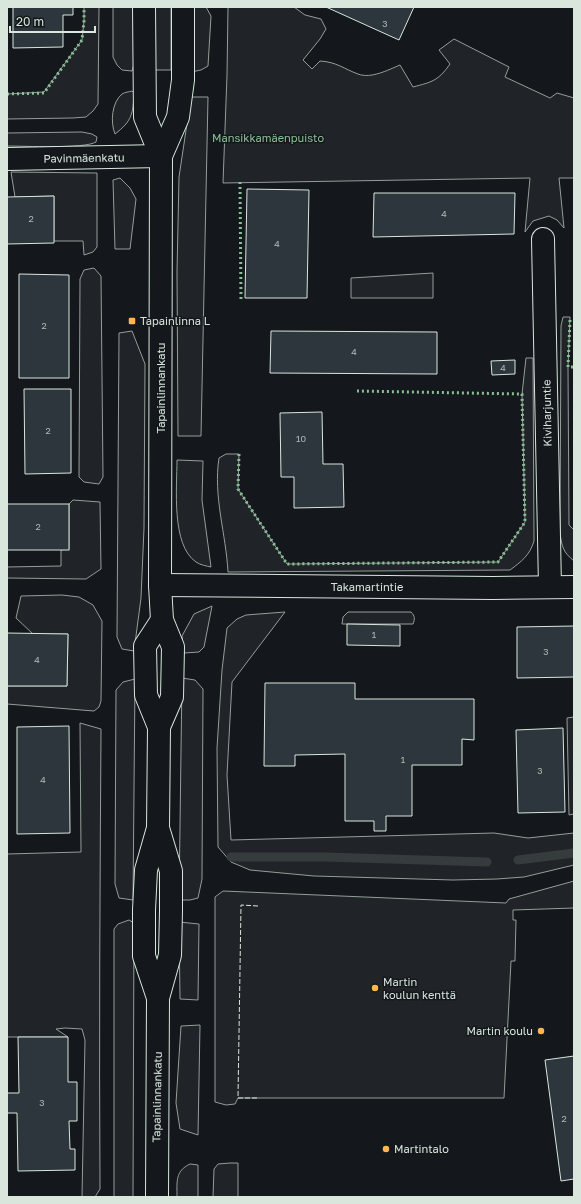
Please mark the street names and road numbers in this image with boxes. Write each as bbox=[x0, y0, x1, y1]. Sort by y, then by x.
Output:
street label: Pavinmäenkatu bbox=[43, 150, 125, 165]
street label: Tapainlinnankatu bbox=[154, 343, 167, 433]
street label: Kiviharjuntie bbox=[539, 379, 554, 447]
street label: Takamartintie bbox=[331, 580, 403, 593]
street label: Tapainlinnankatu bbox=[149, 1051, 164, 1143]

